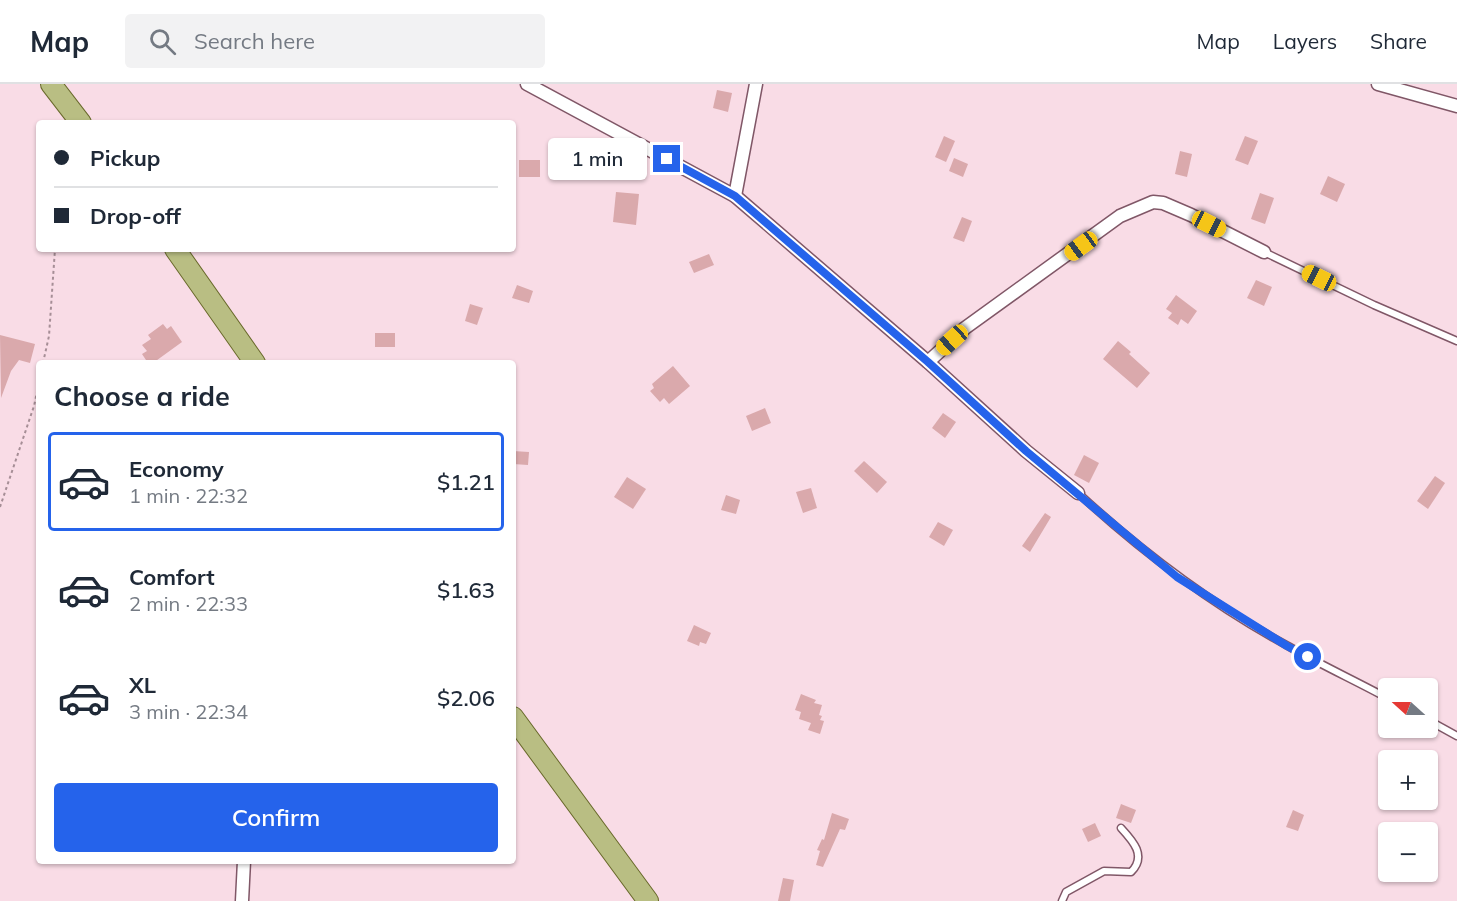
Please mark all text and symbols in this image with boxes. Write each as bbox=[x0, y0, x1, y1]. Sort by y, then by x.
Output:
search box bbox=[125, 14, 545, 68]
text: Map bbox=[30, 24, 89, 59]
icon: search bbox=[146, 25, 179, 58]
text: Search here bbox=[194, 27, 315, 55]
text: Map bbox=[1197, 28, 1240, 54]
text: Layers bbox=[1273, 28, 1337, 54]
text: Share bbox=[1370, 28, 1427, 54]
callout: 1 min bbox=[547, 138, 646, 180]
text: Pickup bbox=[90, 144, 160, 172]
route end bbox=[653, 145, 680, 172]
text: 1 min bbox=[572, 146, 623, 171]
text: Drop-off bbox=[90, 202, 181, 230]
car bbox=[1189, 208, 1229, 240]
car bbox=[1061, 228, 1101, 264]
car bbox=[1299, 262, 1339, 294]
car bbox=[933, 321, 971, 359]
text: Choose a ride bbox=[54, 379, 230, 413]
icon: car bbox=[57, 455, 111, 509]
text: Economy bbox=[129, 455, 224, 483]
text: $1.21 bbox=[437, 468, 495, 496]
text: 1 min · 22:32 bbox=[129, 483, 248, 508]
icon: car bbox=[57, 563, 111, 617]
text: Comfort bbox=[129, 563, 215, 591]
text: $1.63 bbox=[437, 576, 495, 604]
text: 2 min · 22:33 bbox=[129, 591, 248, 616]
route start bbox=[1294, 643, 1321, 670]
icon: car bbox=[57, 671, 111, 725]
text: XL bbox=[129, 671, 156, 699]
north arrow bbox=[1378, 678, 1438, 738]
map controls bbox=[1378, 678, 1438, 882]
text: $2.06 bbox=[437, 684, 495, 712]
text: 3 min · 22:34 bbox=[129, 699, 248, 724]
button: + bbox=[1378, 750, 1438, 810]
button: Confirm bbox=[54, 783, 498, 852]
button: − bbox=[1378, 822, 1438, 882]

